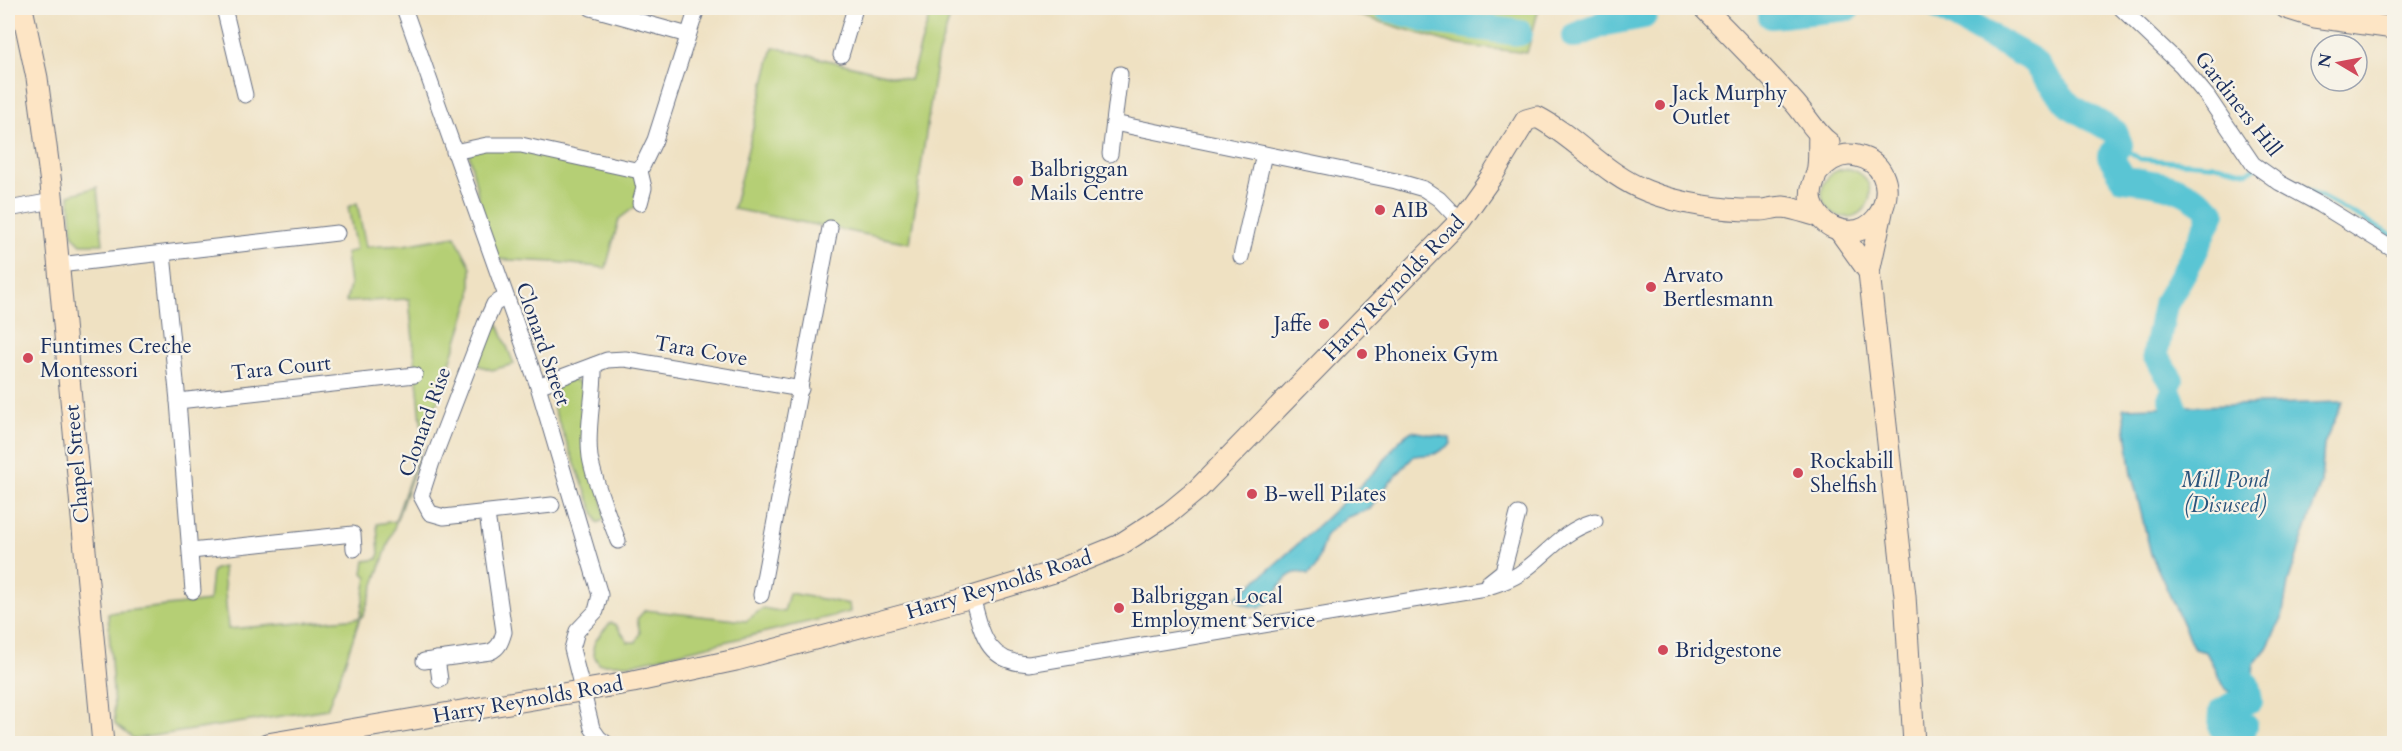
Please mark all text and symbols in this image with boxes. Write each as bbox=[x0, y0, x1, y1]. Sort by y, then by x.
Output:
north arrow bbox=[2309, 33, 2369, 93]
street label: Gardiners Hill bbox=[2188, 45, 2288, 163]
text: N bbox=[2313, 52, 2337, 69]
place label: Jack Murphy Outlet bbox=[1669, 79, 1787, 132]
marker: Jack Murphy Outlet bbox=[1653, 98, 1667, 112]
place label: Balbriggan Mails Centre bbox=[1030, 155, 1144, 208]
marker: Balbriggan Mails Centre bbox=[1011, 174, 1025, 188]
place label: AIB bbox=[1392, 196, 1428, 225]
marker: AIB bbox=[1373, 203, 1387, 217]
street label: Harry Reynolds Road bbox=[1317, 209, 1471, 367]
place label: Arvato Bertlesmann bbox=[1663, 261, 1774, 314]
street label: Clonard Street bbox=[508, 278, 578, 410]
marker: Arvato Bertlesmann bbox=[1644, 280, 1658, 294]
place label: Jaffe bbox=[1271, 310, 1312, 339]
marker: Jaffe bbox=[1317, 317, 1331, 331]
street label: Tara Cove bbox=[652, 329, 750, 373]
place label: Funtimes Creche Montessori bbox=[40, 332, 192, 385]
place label: Phoneix Gym bbox=[1374, 340, 1498, 369]
marker: Phoneix Gym bbox=[1355, 347, 1369, 361]
street label: Tara Court bbox=[230, 348, 333, 388]
marker: Funtimes Creche Montessori bbox=[21, 351, 35, 365]
street label: Clonard Rise bbox=[392, 363, 458, 481]
street label: Chapel Street bbox=[57, 403, 97, 524]
place label: Rockabill Shelfish bbox=[1810, 447, 1894, 500]
water label: Mill Pond (Disused) bbox=[2181, 465, 2270, 520]
marker: Rockabill Shelfish bbox=[1791, 466, 1805, 480]
place label: B-well Pilates bbox=[1264, 480, 1386, 509]
marker: B-well Pilates bbox=[1245, 487, 1259, 501]
street label: Harry Reynolds Road bbox=[903, 543, 1095, 627]
place label: Balbriggan Local Employment Service bbox=[1131, 582, 1316, 635]
marker: Balbriggan Local Employment Service bbox=[1112, 601, 1126, 615]
place label: Bridgestone bbox=[1675, 636, 1782, 665]
marker: Bridgestone bbox=[1656, 643, 1670, 657]
street label: Harry Reynolds Road bbox=[431, 669, 625, 731]

